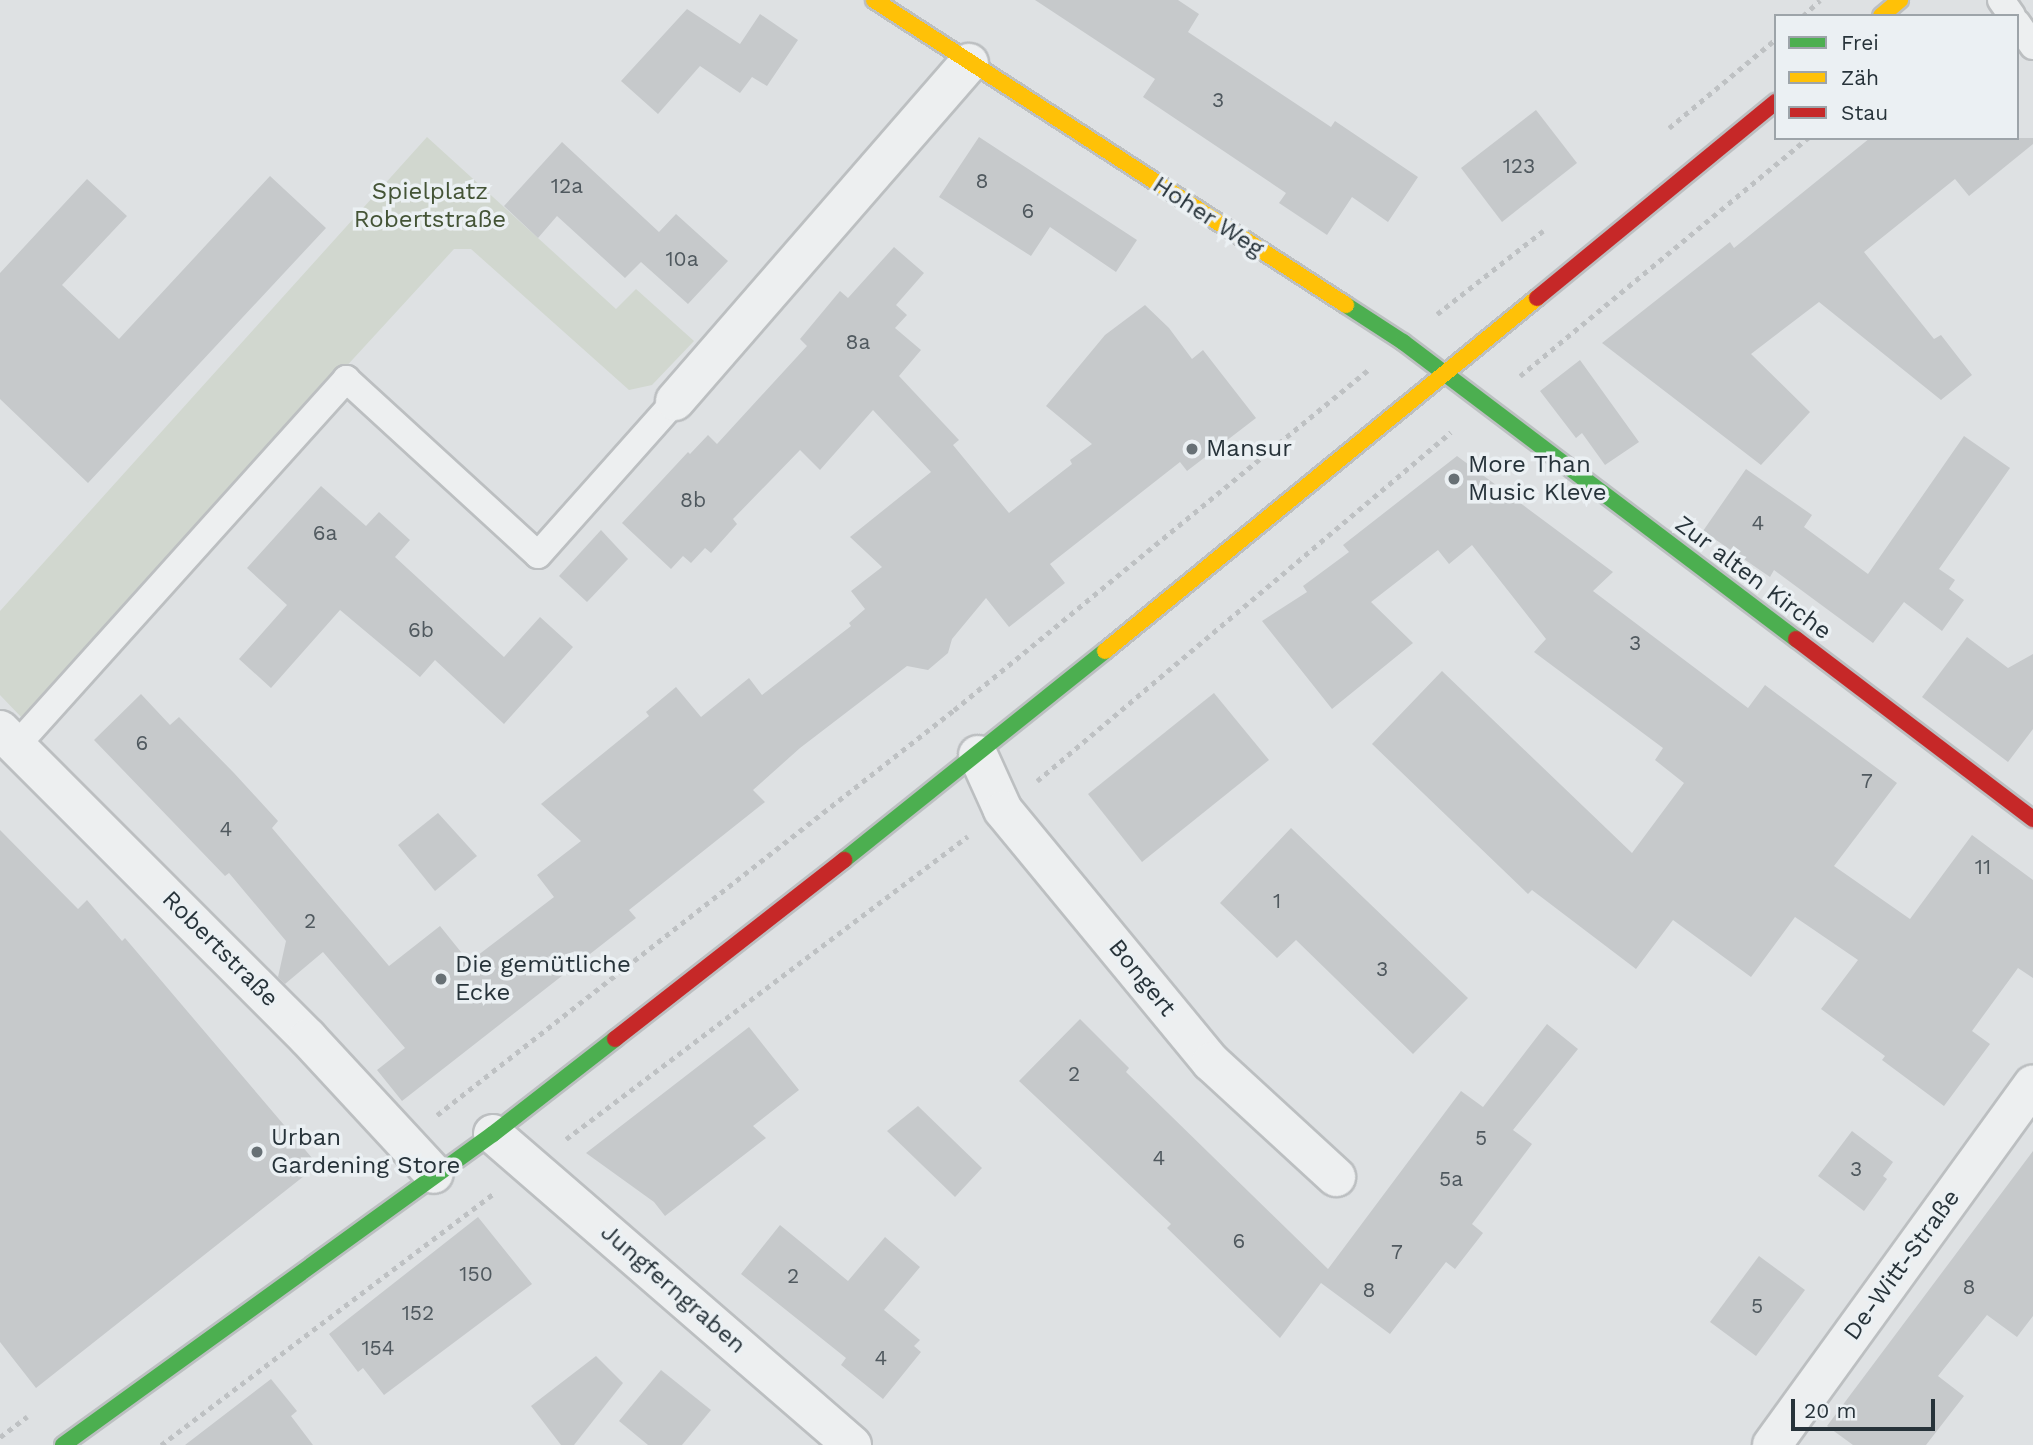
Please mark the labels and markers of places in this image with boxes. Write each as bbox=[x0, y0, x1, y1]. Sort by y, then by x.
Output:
place label: Mansur bbox=[1206, 435, 1292, 463]
marker: Mansur bbox=[1184, 441, 1200, 457]
place label: More Than Music Kleve bbox=[1468, 451, 1607, 507]
marker: More Than Music Kleve bbox=[1446, 471, 1462, 487]
place label: Die gemütliche Ecke bbox=[455, 951, 631, 1007]
marker: Die gemütliche Ecke bbox=[433, 971, 449, 987]
place label: Urban Gardening Store bbox=[271, 1124, 460, 1180]
marker: Urban Gardening Store bbox=[249, 1144, 265, 1160]

